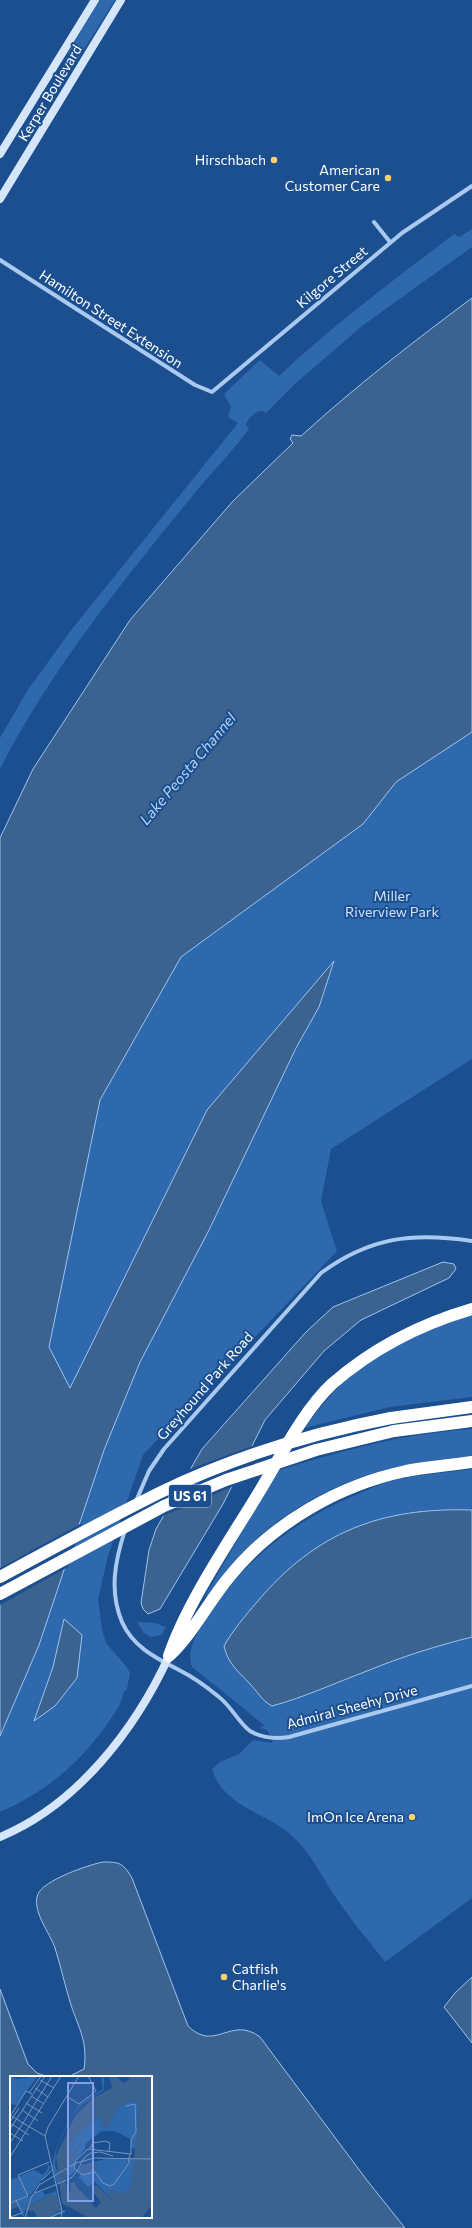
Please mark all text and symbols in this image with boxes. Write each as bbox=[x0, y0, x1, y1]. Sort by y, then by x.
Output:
street label: Kerper Boulevard bbox=[14, 41, 85, 144]
place label: Hirschbach bbox=[195, 151, 266, 168]
marker: Hirschbach bbox=[269, 155, 279, 165]
place label: American Customer Care bbox=[285, 161, 380, 194]
marker: American Customer Care bbox=[383, 173, 393, 183]
street label: Kilgore Street bbox=[293, 242, 371, 311]
street label: Hamilton Street Extension bbox=[36, 266, 186, 371]
water label: Lake Peosta Channel bbox=[135, 708, 240, 828]
park label: Miller Riverview Park bbox=[345, 887, 439, 920]
street label: Greyhound Park Road bbox=[153, 1328, 256, 1443]
road number: US 61 bbox=[169, 1485, 211, 1507]
street label: Admiral Sheehy Drive bbox=[285, 1681, 419, 1732]
place label: ImOn Ice Arena bbox=[307, 1808, 404, 1825]
marker: ImOn Ice Arena bbox=[407, 1812, 417, 1822]
place label: Catfish Charlie's bbox=[232, 1960, 286, 1993]
marker: Catfish Charlie's bbox=[219, 1972, 229, 1982]
inset map bbox=[10, 2076, 152, 2218]

